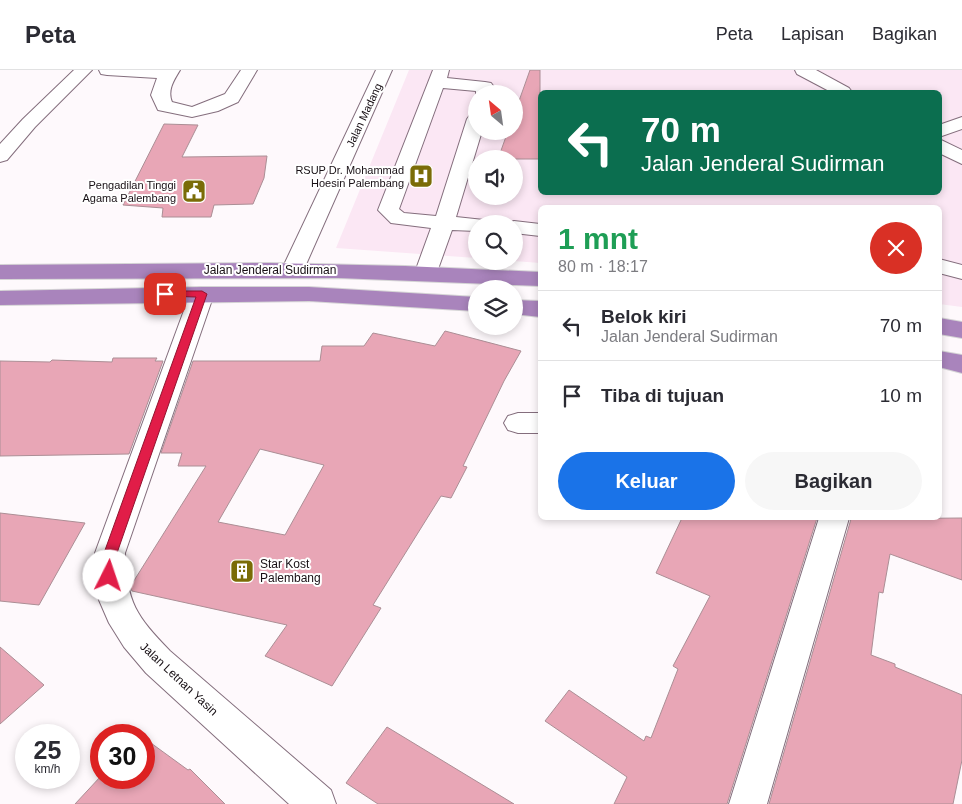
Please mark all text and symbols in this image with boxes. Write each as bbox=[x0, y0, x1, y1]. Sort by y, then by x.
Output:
text: Peta bbox=[25, 21, 76, 48]
text: Peta bbox=[716, 24, 753, 44]
text: Lapisan bbox=[781, 24, 844, 44]
text: Bagikan bbox=[872, 24, 937, 44]
street label: Jalan Madang bbox=[344, 81, 384, 149]
north arrow bbox=[468, 85, 522, 140]
map controls bbox=[468, 85, 523, 335]
icon: left bbox=[558, 110, 623, 175]
text: 70 m bbox=[641, 110, 721, 149]
button: sound bbox=[468, 150, 523, 205]
text: Jalan Jenderal Sudirman bbox=[641, 151, 884, 176]
hospital icon: RSUP Dr. Mohammad Hoesin Palembang bbox=[408, 163, 434, 189]
place label: RSUP Dr. Mohammad Hoesin Palembang bbox=[295, 164, 404, 189]
public building icon: Pengadilan Tinggi Agama Palembang bbox=[181, 178, 207, 204]
place label: Pengadilan Tinggi Agama Palembang bbox=[82, 179, 176, 204]
button: search bbox=[468, 215, 523, 270]
text: 1 mnt bbox=[558, 222, 638, 255]
button: close bbox=[870, 222, 922, 274]
text: 80 m · 18:17 bbox=[558, 258, 648, 275]
street label: Jalan Jenderal Sudirman bbox=[204, 263, 336, 277]
pin bbox=[144, 273, 186, 315]
icon: arrive bbox=[151, 280, 179, 308]
button: layers bbox=[468, 280, 523, 335]
text: Belok kiri bbox=[601, 306, 687, 327]
icon: left bbox=[558, 312, 586, 340]
text: 70 m bbox=[880, 315, 922, 336]
text: Jalan Jenderal Sudirman bbox=[601, 328, 778, 345]
icon: arrive bbox=[558, 382, 586, 410]
text: Tiba di tujuan bbox=[601, 385, 724, 406]
text: 10 m bbox=[880, 385, 922, 406]
button: Keluar bbox=[558, 452, 735, 510]
button: Bagikan bbox=[745, 452, 922, 510]
position arrow bbox=[82, 549, 134, 601]
place label: Star Kost Palembang bbox=[260, 557, 321, 585]
building icon: Star Kost Palembang bbox=[229, 558, 255, 584]
street label: Jalan Letnan Yasin bbox=[137, 639, 221, 719]
speed limit sign: 30 bbox=[90, 724, 155, 789]
text: 25 bbox=[34, 736, 61, 764]
text: km/h bbox=[34, 762, 61, 776]

